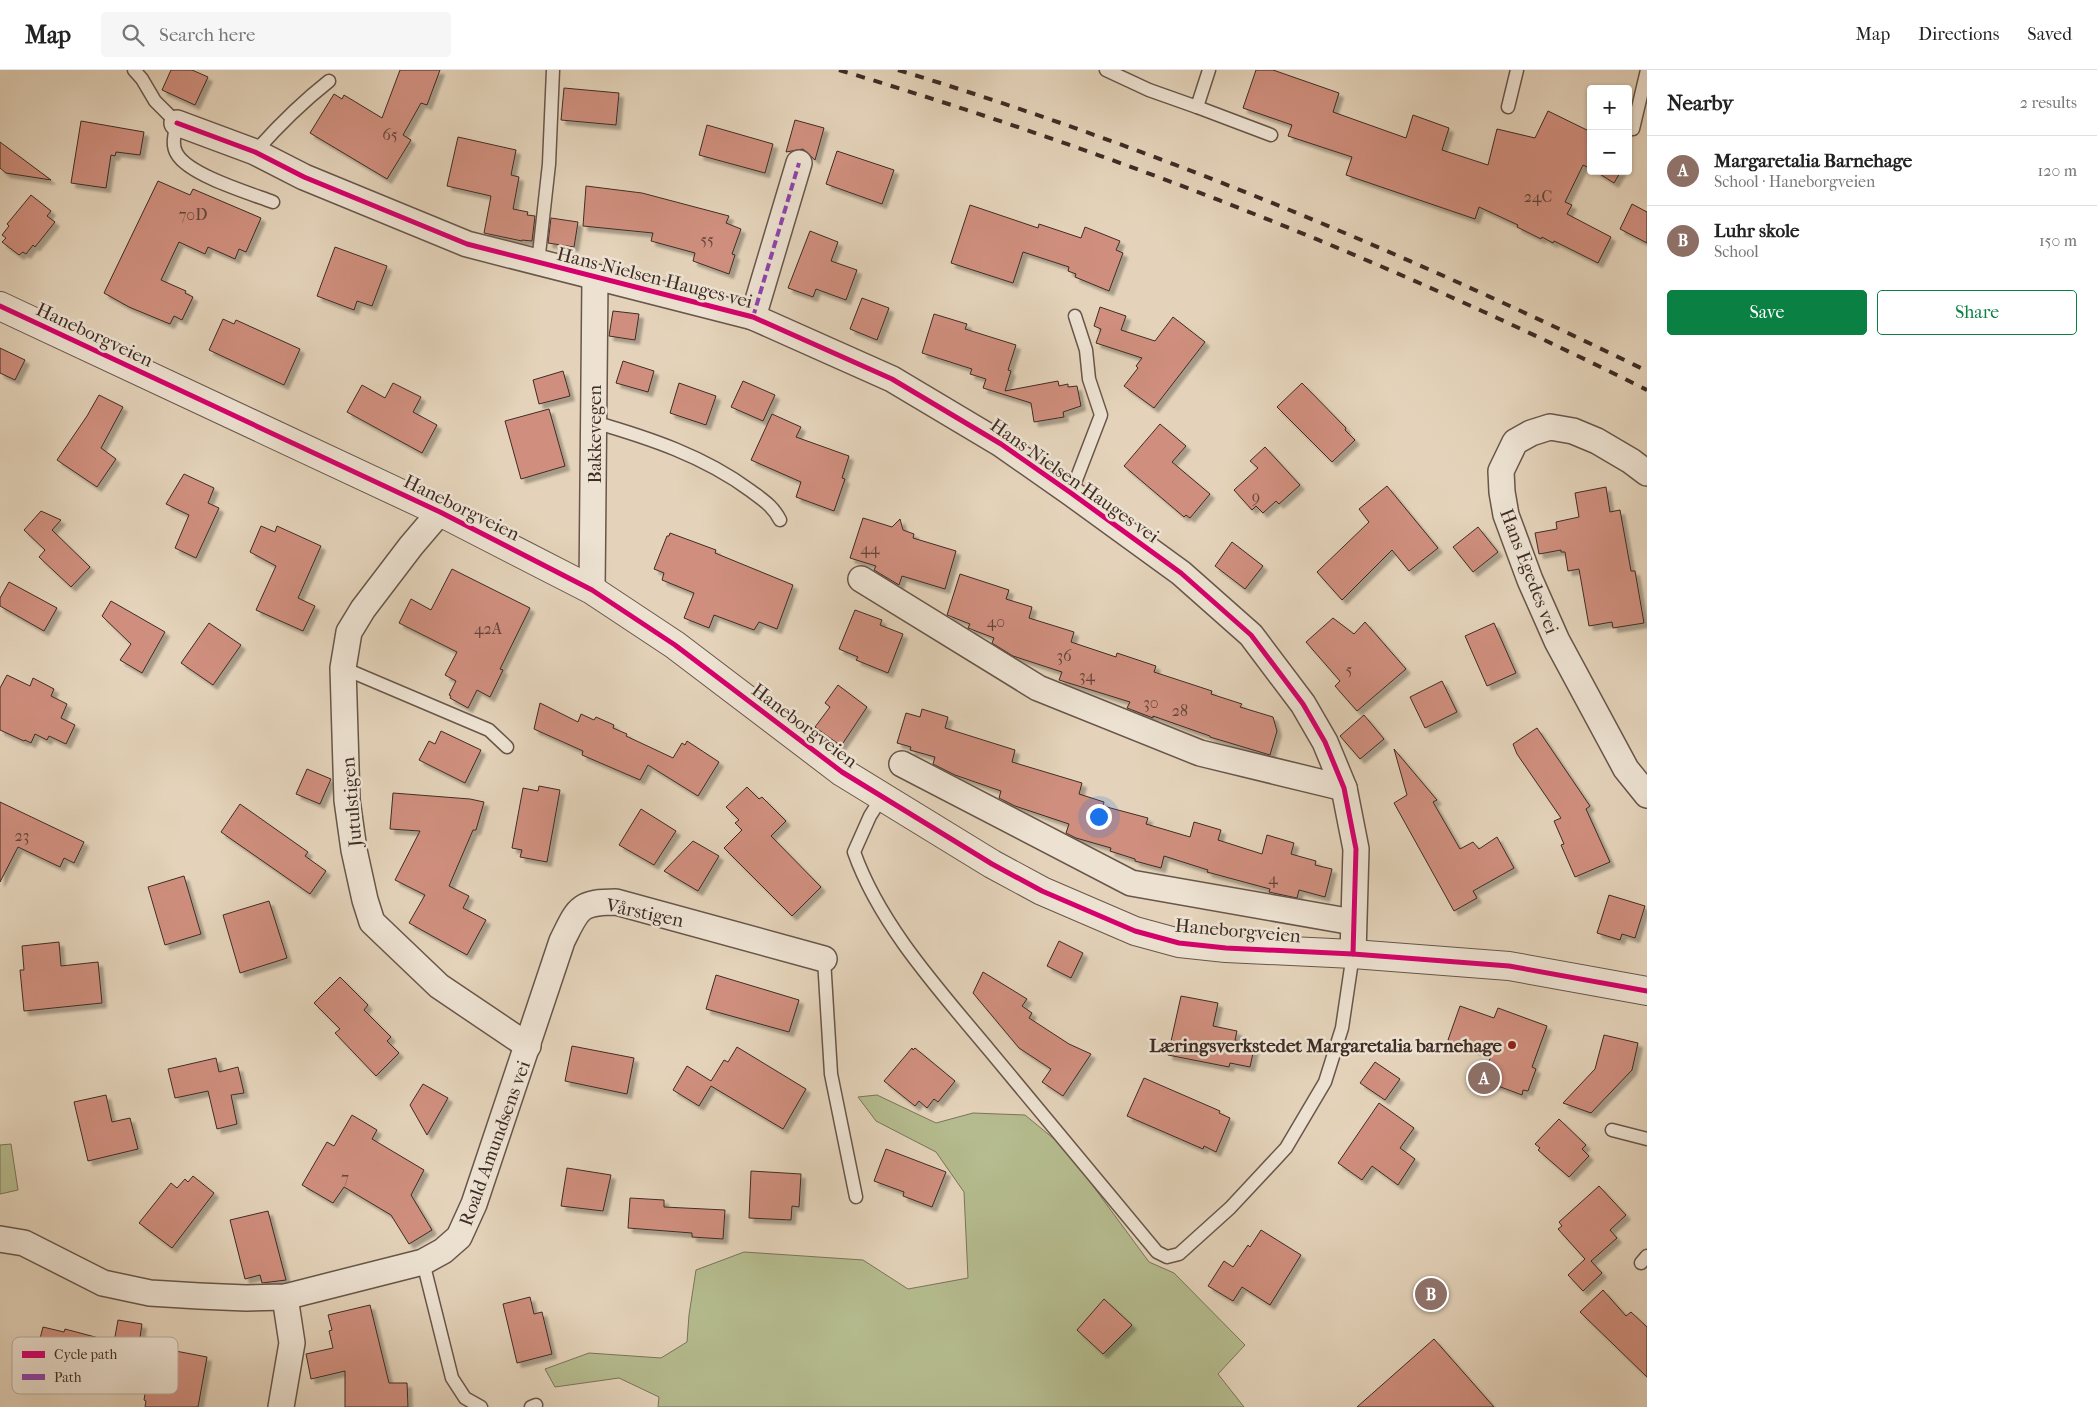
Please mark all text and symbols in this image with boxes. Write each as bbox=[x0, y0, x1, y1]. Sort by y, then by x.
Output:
search box bbox=[101, 12, 451, 57]
text: Map bbox=[25, 21, 71, 49]
icon: search bbox=[119, 21, 147, 49]
text: Search here bbox=[159, 24, 255, 46]
text: Map bbox=[1856, 24, 1890, 45]
text: Directions bbox=[1918, 24, 1999, 45]
text: Saved bbox=[2027, 24, 2072, 45]
map controls bbox=[1587, 85, 1632, 175]
button: + bbox=[1587, 85, 1632, 130]
text: Nearby bbox=[1667, 91, 1733, 115]
text: 2 results bbox=[2020, 93, 2077, 112]
house number: 65 bbox=[382, 125, 398, 144]
button: − bbox=[1587, 130, 1632, 175]
text: Margaretalia Barnehage bbox=[1714, 150, 1912, 172]
text: A bbox=[1678, 161, 1688, 180]
text: 120 m bbox=[2038, 161, 2077, 180]
text: School · Haneborgveien bbox=[1714, 172, 1875, 191]
house number: 24C bbox=[1524, 187, 1552, 206]
house number: 70D bbox=[179, 205, 207, 224]
text: Luhr skole bbox=[1714, 220, 1799, 242]
house number: 55 bbox=[700, 230, 714, 249]
text: B bbox=[1678, 231, 1688, 250]
text: 150 m bbox=[2039, 231, 2077, 250]
text: School bbox=[1714, 242, 1759, 261]
street label: Hans Nielsen Hauges vei bbox=[555, 243, 755, 313]
button: Save bbox=[1667, 290, 1867, 335]
button: Share bbox=[1877, 290, 2077, 335]
street label: Haneborgveien bbox=[33, 298, 157, 372]
street label: Bakkevegen bbox=[584, 385, 606, 483]
street label: Hans Nielsen Hauges vei bbox=[986, 414, 1163, 548]
street label: Haneborgveien bbox=[400, 470, 523, 545]
house number: 9 bbox=[1252, 487, 1260, 506]
street label: Hans Egedes vei bbox=[1495, 506, 1563, 637]
house number: 44 bbox=[861, 539, 880, 558]
house number: 40 bbox=[987, 612, 1005, 631]
house number: 42A bbox=[474, 619, 503, 638]
house number: 36 bbox=[1056, 646, 1072, 665]
house number: 5 bbox=[1346, 660, 1353, 679]
house number: 34 bbox=[1079, 666, 1096, 685]
street label: Haneborgveien bbox=[747, 679, 861, 773]
house number: 30 bbox=[1143, 693, 1159, 712]
house number: 28 bbox=[1172, 701, 1188, 720]
street label: Jutulstigen bbox=[337, 756, 367, 850]
your location bbox=[1086, 804, 1112, 830]
house number: 23 bbox=[15, 826, 29, 845]
house number: 4 bbox=[1268, 869, 1278, 888]
street label: Vårstigen bbox=[603, 894, 686, 932]
street label: Haneborgveien bbox=[1174, 915, 1302, 947]
place label: Læringsverkstedet Margaretalia barnehage bbox=[1149, 1035, 1503, 1057]
marker: Læringsverkstedet Margaretalia barnehage bbox=[1506, 1039, 1518, 1051]
street label: Roald Amundsens vei bbox=[455, 1057, 535, 1229]
pin: A bbox=[1468, 1059, 1500, 1097]
house number: 7 bbox=[341, 1168, 349, 1187]
pin: B bbox=[1415, 1275, 1447, 1313]
legend bbox=[12, 1337, 178, 1394]
text: Cycle path bbox=[54, 1346, 118, 1363]
text: Path bbox=[54, 1369, 82, 1386]

